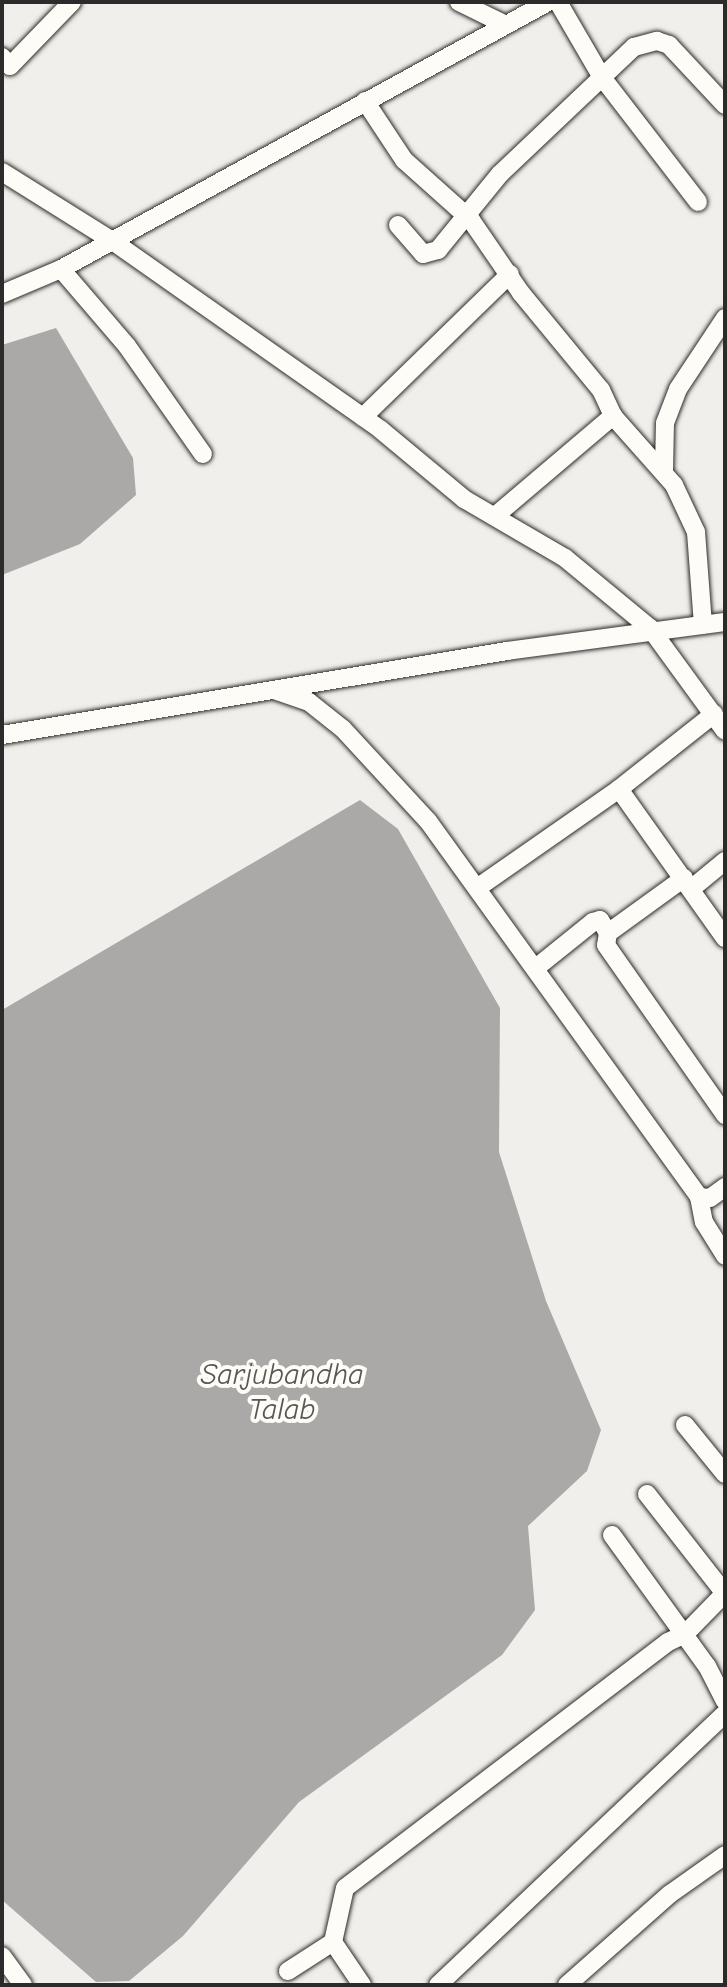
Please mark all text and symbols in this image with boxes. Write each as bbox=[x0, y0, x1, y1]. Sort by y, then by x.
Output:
water label: Sarjubandha Talab bbox=[201, 1357, 363, 1428]

